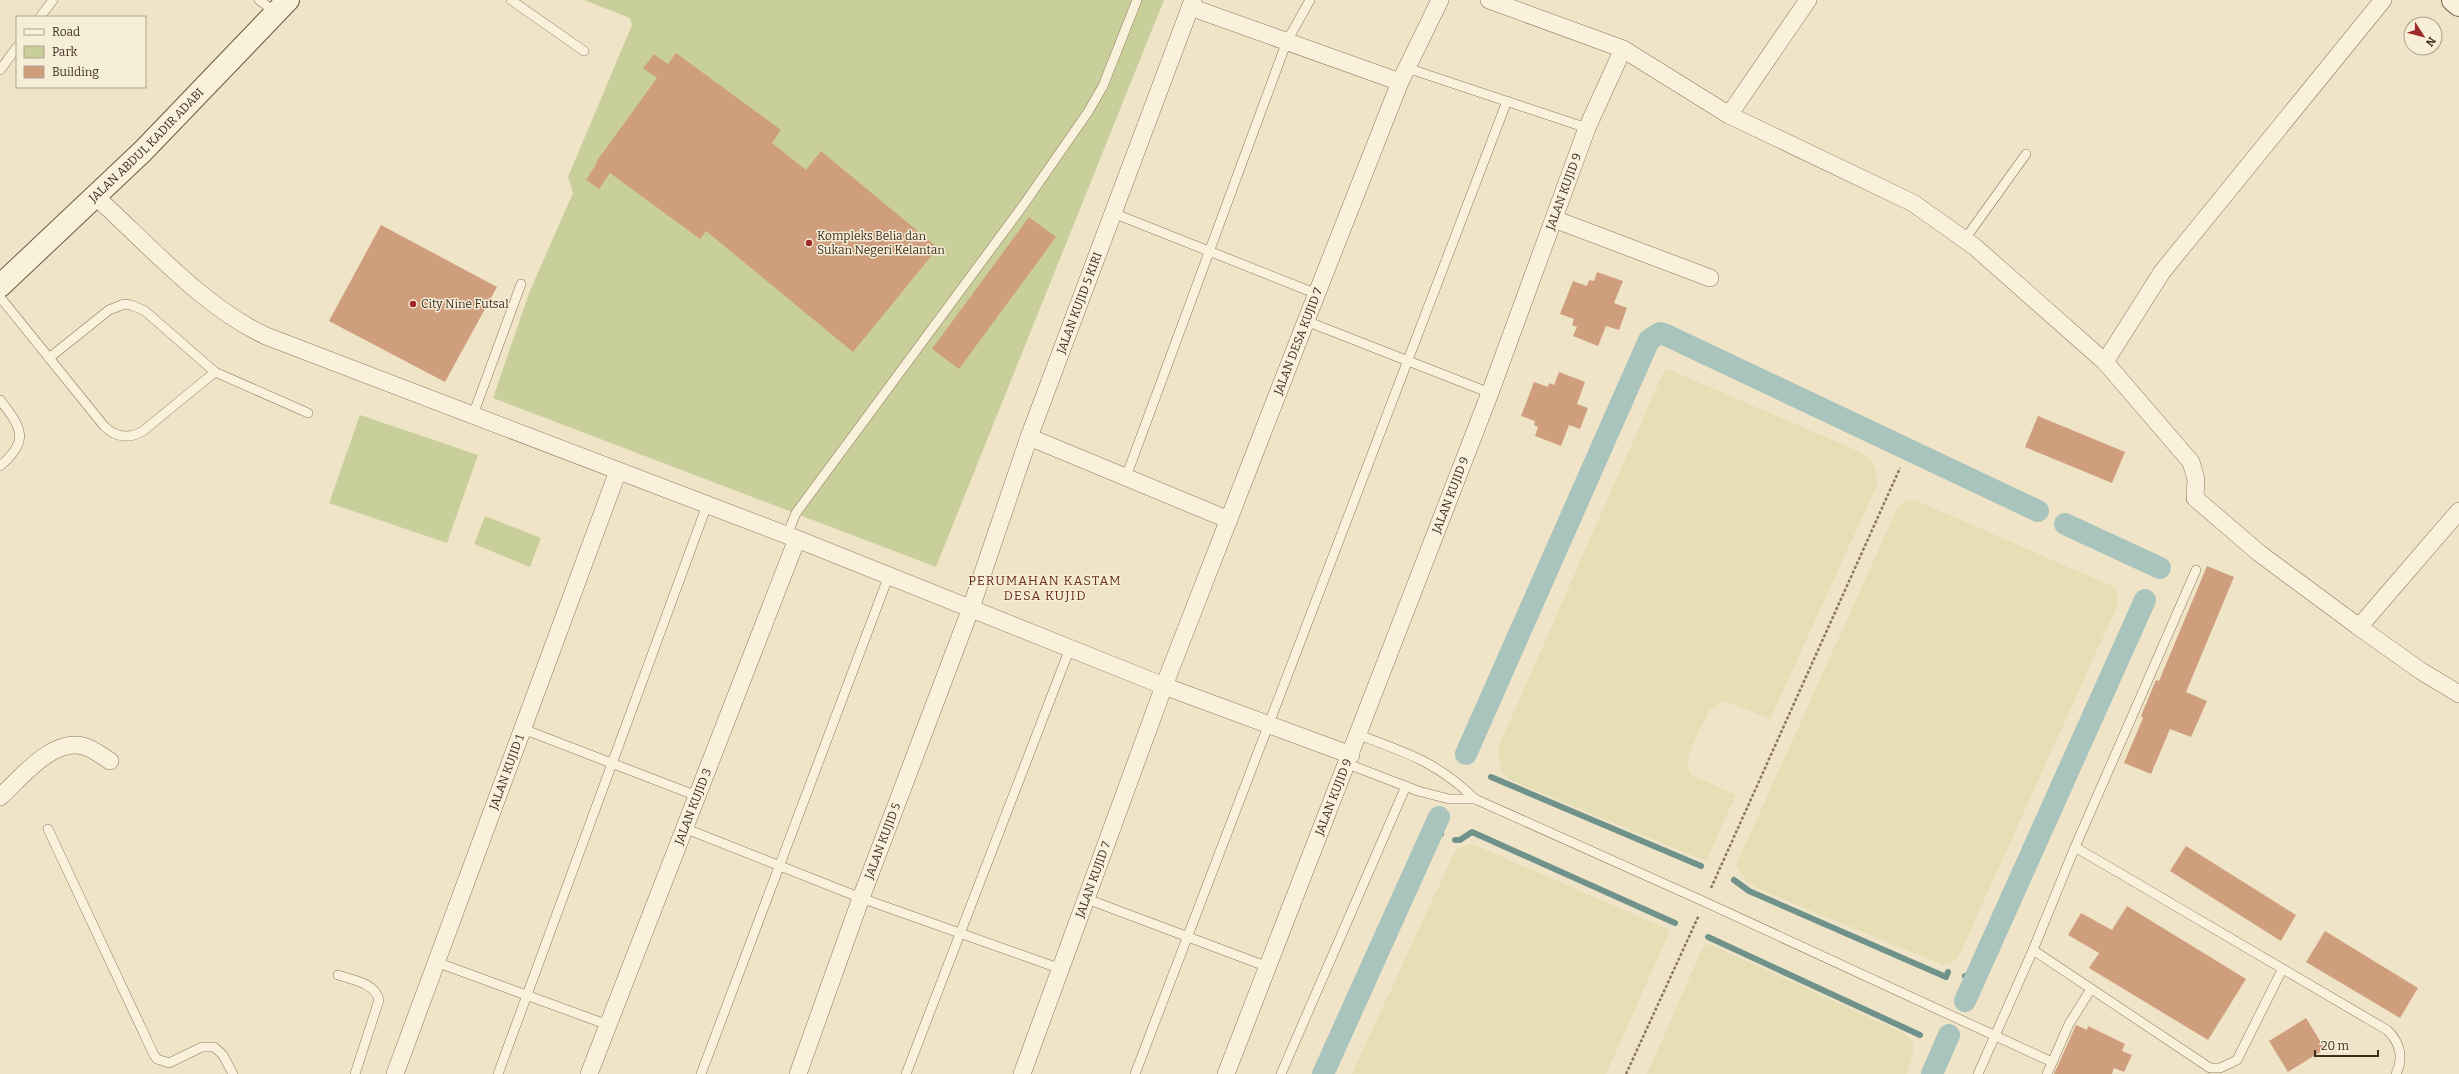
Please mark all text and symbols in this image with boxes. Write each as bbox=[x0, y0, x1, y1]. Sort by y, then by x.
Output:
legend bbox=[16, 16, 146, 88]
north arrow bbox=[2403, 16, 2443, 56]
text: Road bbox=[52, 25, 80, 39]
text: N bbox=[2423, 34, 2438, 49]
text: Park bbox=[52, 45, 78, 59]
text: Building bbox=[52, 65, 99, 79]
street label: JALAN ABDUL KADIR ADABI bbox=[85, 85, 206, 206]
street label: JALAN KUJID 9 bbox=[1543, 151, 1584, 233]
place label: Kompleks Belia dan Sukan Negeri Kelantan bbox=[817, 229, 945, 257]
marker: Kompleks Belia dan Sukan Negeri Kelantan bbox=[804, 238, 814, 248]
street label: JALAN KUJID 5 KIRI bbox=[1054, 250, 1105, 356]
street label: JALAN DESA KUJID 7 bbox=[1271, 286, 1325, 398]
place label: City Nine Futsal bbox=[421, 297, 509, 311]
marker: City Nine Futsal bbox=[408, 299, 418, 309]
street label: JALAN KUJID 9 bbox=[1429, 455, 1472, 536]
district label: PERUMAHAN KASTAM DESA KUJID bbox=[968, 573, 1122, 603]
street label: JALAN KUJID 1 bbox=[486, 732, 527, 812]
street label: JALAN KUJID 9 bbox=[1312, 757, 1355, 838]
street label: JALAN KUJID 3 bbox=[671, 766, 714, 848]
street label: JALAN KUJID 5 bbox=[861, 801, 903, 882]
street label: JALAN KUJID 7 bbox=[1072, 840, 1113, 921]
scale bar bbox=[2315, 1032, 2378, 1058]
text: 20 m bbox=[2321, 1039, 2350, 1053]

